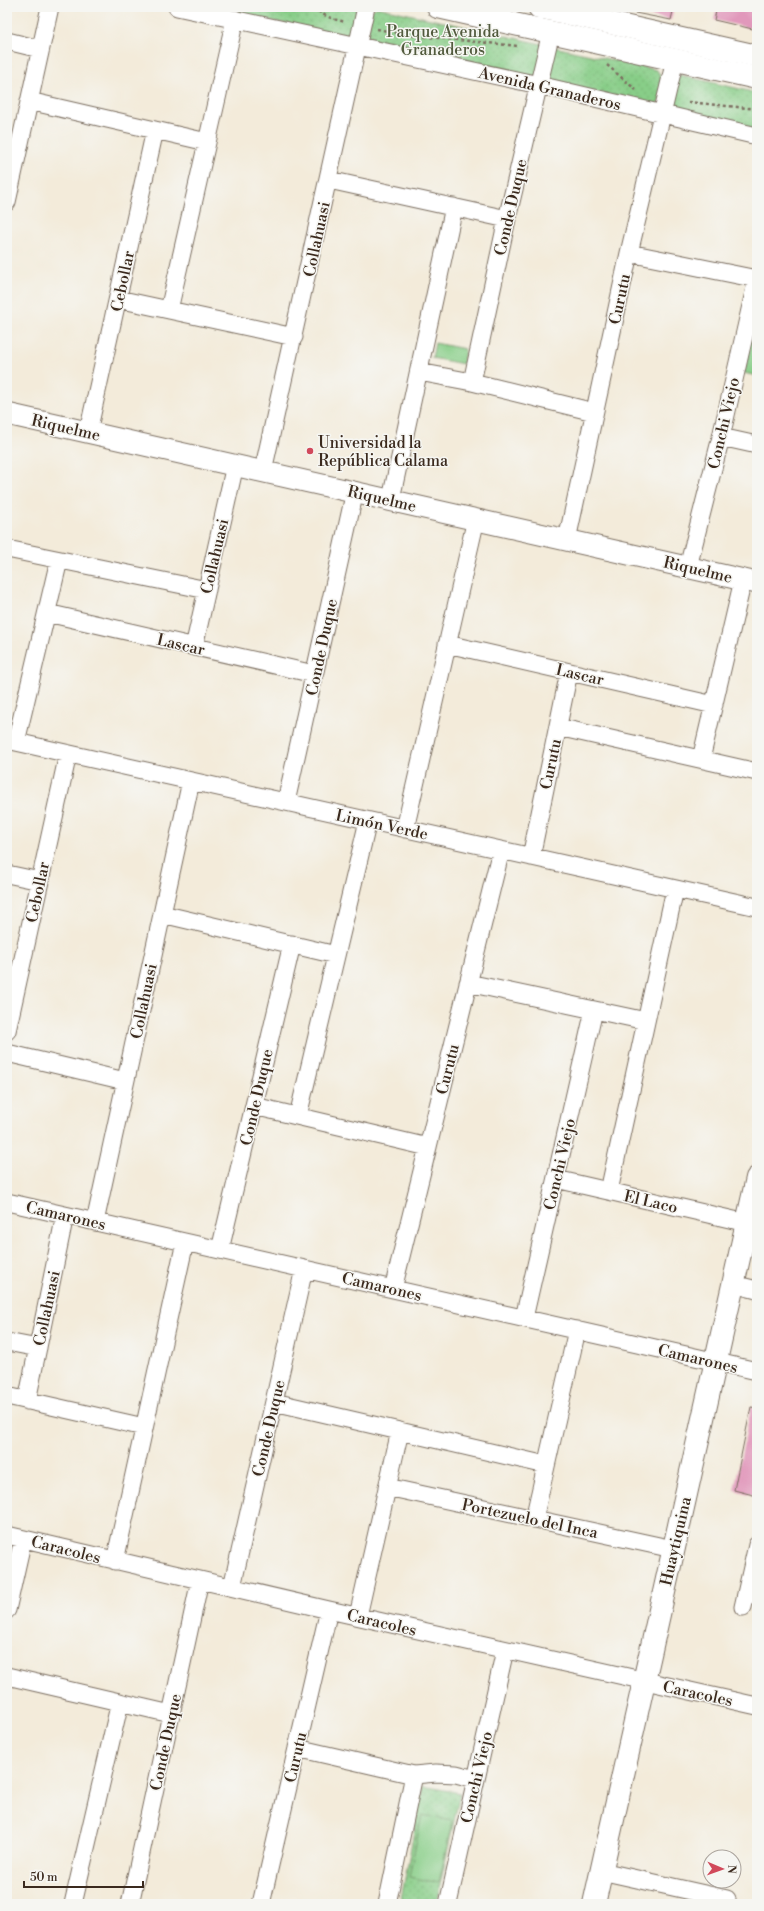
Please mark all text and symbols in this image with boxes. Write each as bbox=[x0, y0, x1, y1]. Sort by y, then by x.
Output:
park label: Parque Avenida Granaderos bbox=[386, 22, 501, 60]
street label: Avenida Granaderos bbox=[476, 63, 623, 115]
street label: Conde Duque bbox=[490, 157, 532, 258]
street label: Collahuasi bbox=[299, 200, 335, 279]
street label: Cebollar bbox=[107, 249, 139, 313]
street label: Curutu bbox=[605, 272, 635, 326]
street label: Conchi Viejo bbox=[704, 375, 744, 471]
street label: Riquelme bbox=[29, 410, 102, 446]
place label: Universidad la República Calama bbox=[318, 433, 449, 471]
marker: Universidad la República Calama bbox=[305, 446, 315, 456]
street label: Riquelme bbox=[345, 481, 418, 517]
street label: Collahuasi bbox=[197, 517, 233, 596]
street label: Riquelme bbox=[661, 552, 734, 588]
street label: Conde Duque bbox=[302, 597, 342, 698]
street label: Lascar bbox=[155, 630, 207, 660]
street label: Lascar bbox=[554, 660, 606, 690]
street label: Curutu bbox=[536, 737, 566, 791]
street label: Limón Verde bbox=[334, 805, 430, 845]
street label: Cebollar bbox=[22, 860, 54, 924]
street label: Collahuasi bbox=[126, 962, 162, 1041]
street label: Curutu bbox=[432, 1042, 464, 1097]
street label: Conde Duque bbox=[236, 1047, 278, 1148]
street label: Conchi Viejo bbox=[540, 1116, 580, 1212]
street label: El Laco bbox=[622, 1186, 680, 1218]
street label: Camarones bbox=[24, 1197, 108, 1235]
street label: Camarones bbox=[340, 1268, 424, 1306]
street label: Collahuasi bbox=[29, 1269, 65, 1348]
street label: Camarones bbox=[656, 1340, 740, 1378]
street label: Conde Duque bbox=[248, 1378, 290, 1479]
street label: Huaytiquina bbox=[656, 1494, 696, 1588]
street label: Portezuelo del Inca bbox=[460, 1495, 601, 1543]
street label: Caracoles bbox=[29, 1532, 103, 1568]
street label: Caracoles bbox=[345, 1605, 419, 1641]
street label: Caracoles bbox=[661, 1677, 735, 1711]
street label: Conde Duque bbox=[146, 1692, 186, 1793]
street label: Conchi Viejo bbox=[457, 1729, 497, 1825]
street label: Curutu bbox=[280, 1730, 311, 1785]
north arrow bbox=[702, 1849, 742, 1889]
scale bar bbox=[24, 1863, 143, 1889]
text: N bbox=[724, 1865, 738, 1874]
text: 50 m bbox=[30, 1870, 58, 1885]

